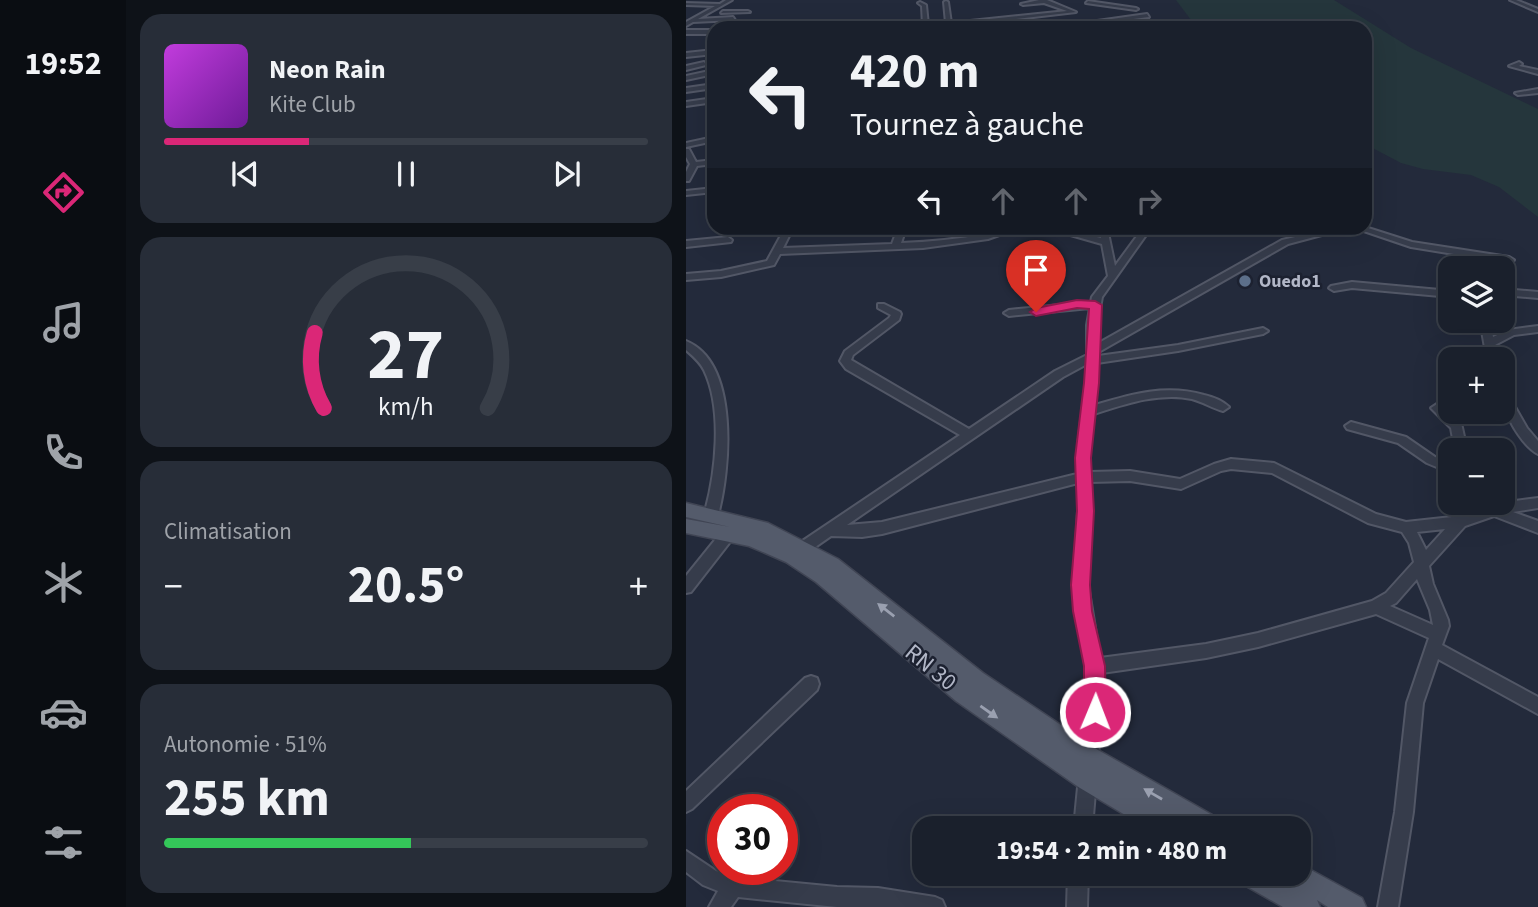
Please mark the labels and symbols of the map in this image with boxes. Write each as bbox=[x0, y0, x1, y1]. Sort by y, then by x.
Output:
pin bbox=[1006, 240, 1066, 312]
place label: Ouedo1 bbox=[1259, 269, 1321, 294]
marker: Ouedo1 bbox=[1237, 273, 1253, 289]
one-way arrow bbox=[877, 602, 895, 617]
street label: RN 30 bbox=[897, 636, 964, 699]
position arrow bbox=[1058, 675, 1132, 749]
one-way arrow bbox=[980, 705, 998, 719]
one-way arrow bbox=[1144, 788, 1163, 800]
speed limit sign: 30 bbox=[707, 794, 798, 885]

